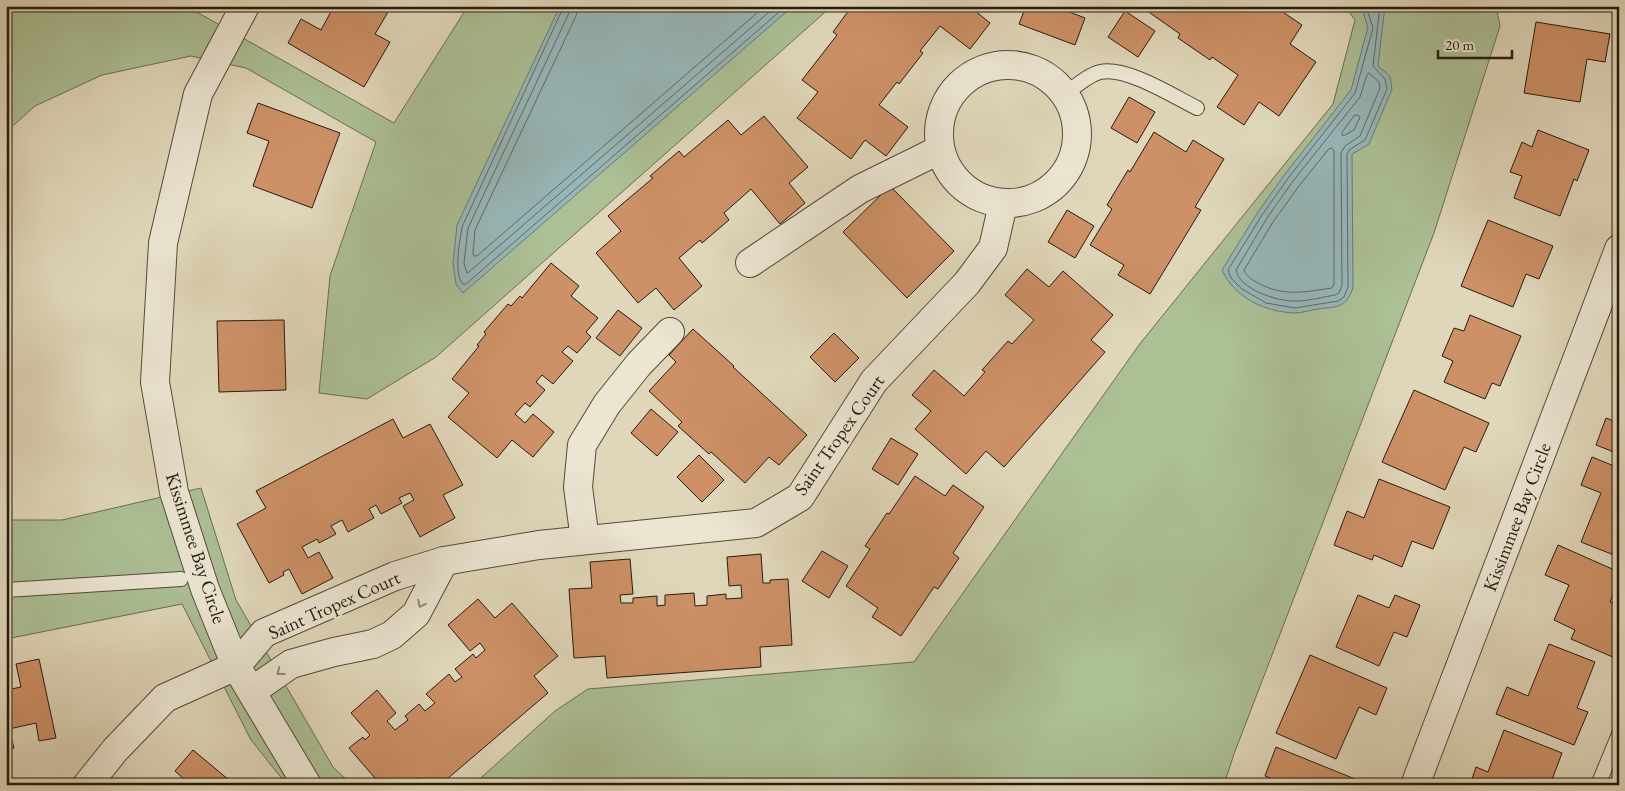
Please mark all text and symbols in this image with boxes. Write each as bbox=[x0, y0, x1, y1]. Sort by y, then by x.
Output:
scale bar bbox=[1438, 28, 1511, 60]
text: 20 m bbox=[1445, 35, 1474, 54]
street label: Saint Tropex Court bbox=[788, 370, 890, 500]
street label: Kissimmee Bay Circle bbox=[1477, 439, 1557, 595]
street label: Kissimmee Bay Circle bbox=[160, 469, 232, 627]
street label: Saint Tropex Court bbox=[264, 565, 404, 645]
one-way arrow bbox=[417, 599, 427, 608]
one-way arrow bbox=[277, 667, 286, 675]

